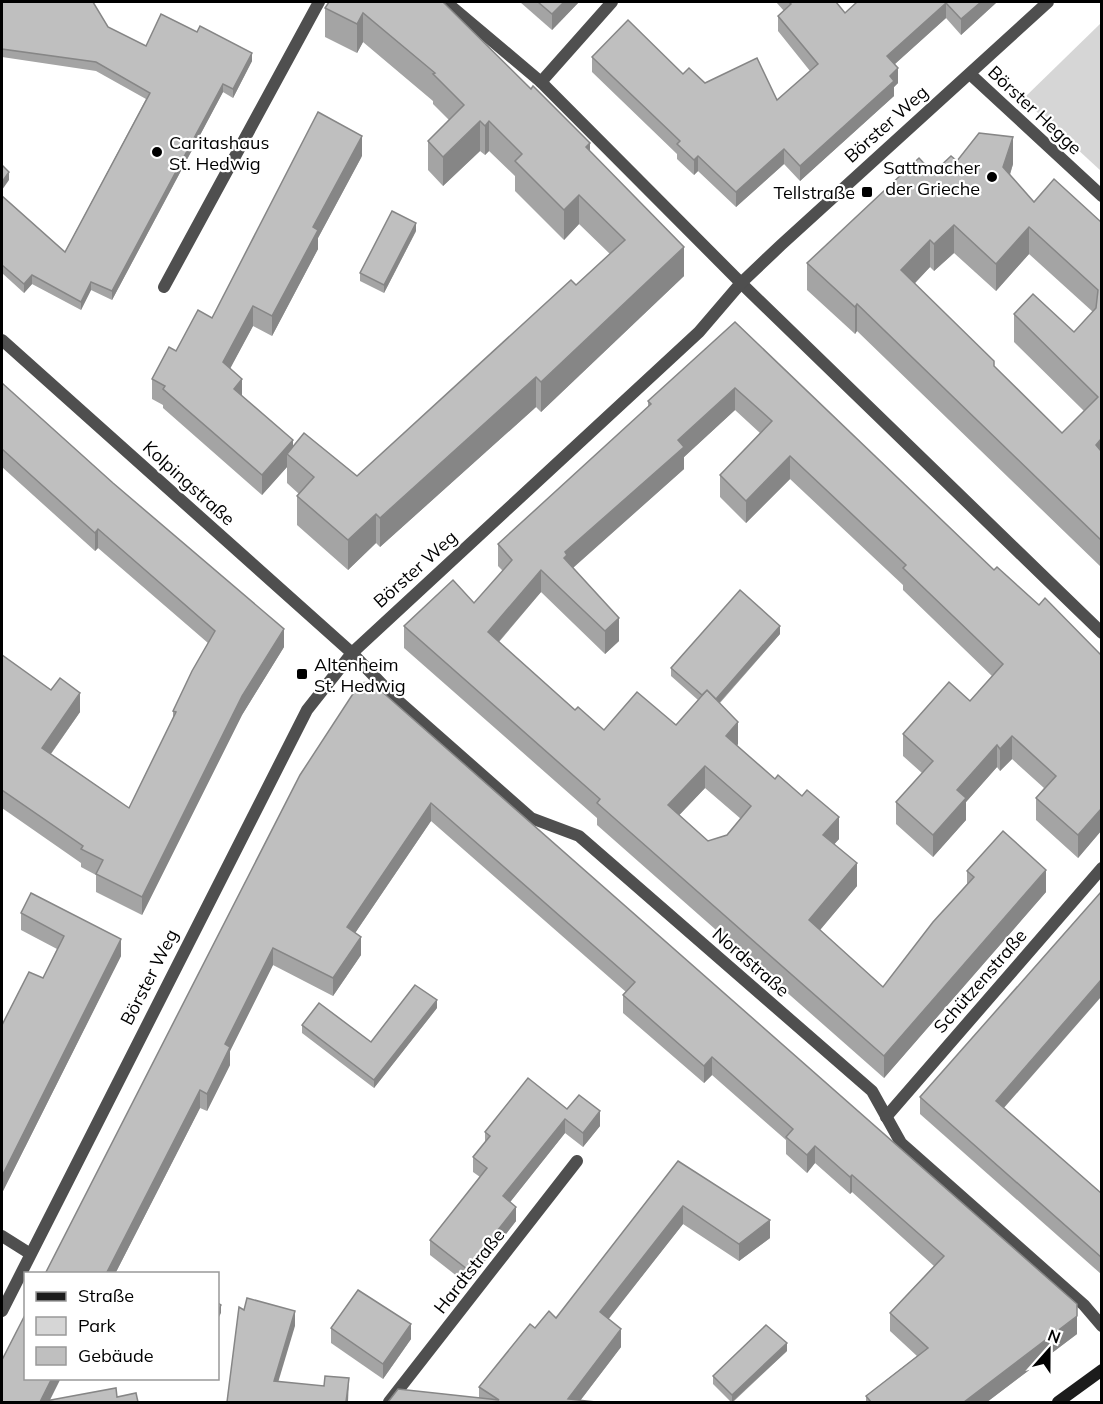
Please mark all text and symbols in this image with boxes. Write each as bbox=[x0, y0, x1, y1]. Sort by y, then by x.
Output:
street label: Börster Hegge bbox=[983, 61, 1087, 159]
street label: Börster Weg bbox=[839, 80, 933, 168]
place label: Caritashaus St. Hedwig bbox=[169, 131, 269, 175]
marker: Caritashaus St. Hedwig bbox=[150, 145, 164, 159]
place label: Sattmacher der Grieche bbox=[883, 156, 980, 200]
marker: Sattmacher der Grieche bbox=[985, 170, 999, 184]
place label: Tellstraße bbox=[774, 181, 855, 204]
marker: Tellstraße bbox=[860, 185, 874, 199]
street label: Kolpingstraße bbox=[138, 436, 240, 530]
street label: Börster Weg bbox=[368, 525, 462, 613]
place label: Altenheim St. Hedwig bbox=[314, 653, 406, 697]
marker: Altenheim St. Hedwig bbox=[295, 667, 309, 681]
street label: Nordstraße bbox=[708, 922, 794, 1002]
street label: Schützenstraße bbox=[929, 924, 1031, 1038]
street label: Börster Weg bbox=[115, 925, 183, 1029]
street label: Hardtstraße bbox=[429, 1224, 509, 1318]
legend bbox=[24, 1272, 219, 1380]
text: Straße bbox=[78, 1284, 134, 1307]
text: Park bbox=[78, 1314, 117, 1337]
north arrow bbox=[1019, 1320, 1079, 1380]
text: N bbox=[1045, 1324, 1064, 1347]
text: Gebäude bbox=[78, 1344, 154, 1367]

